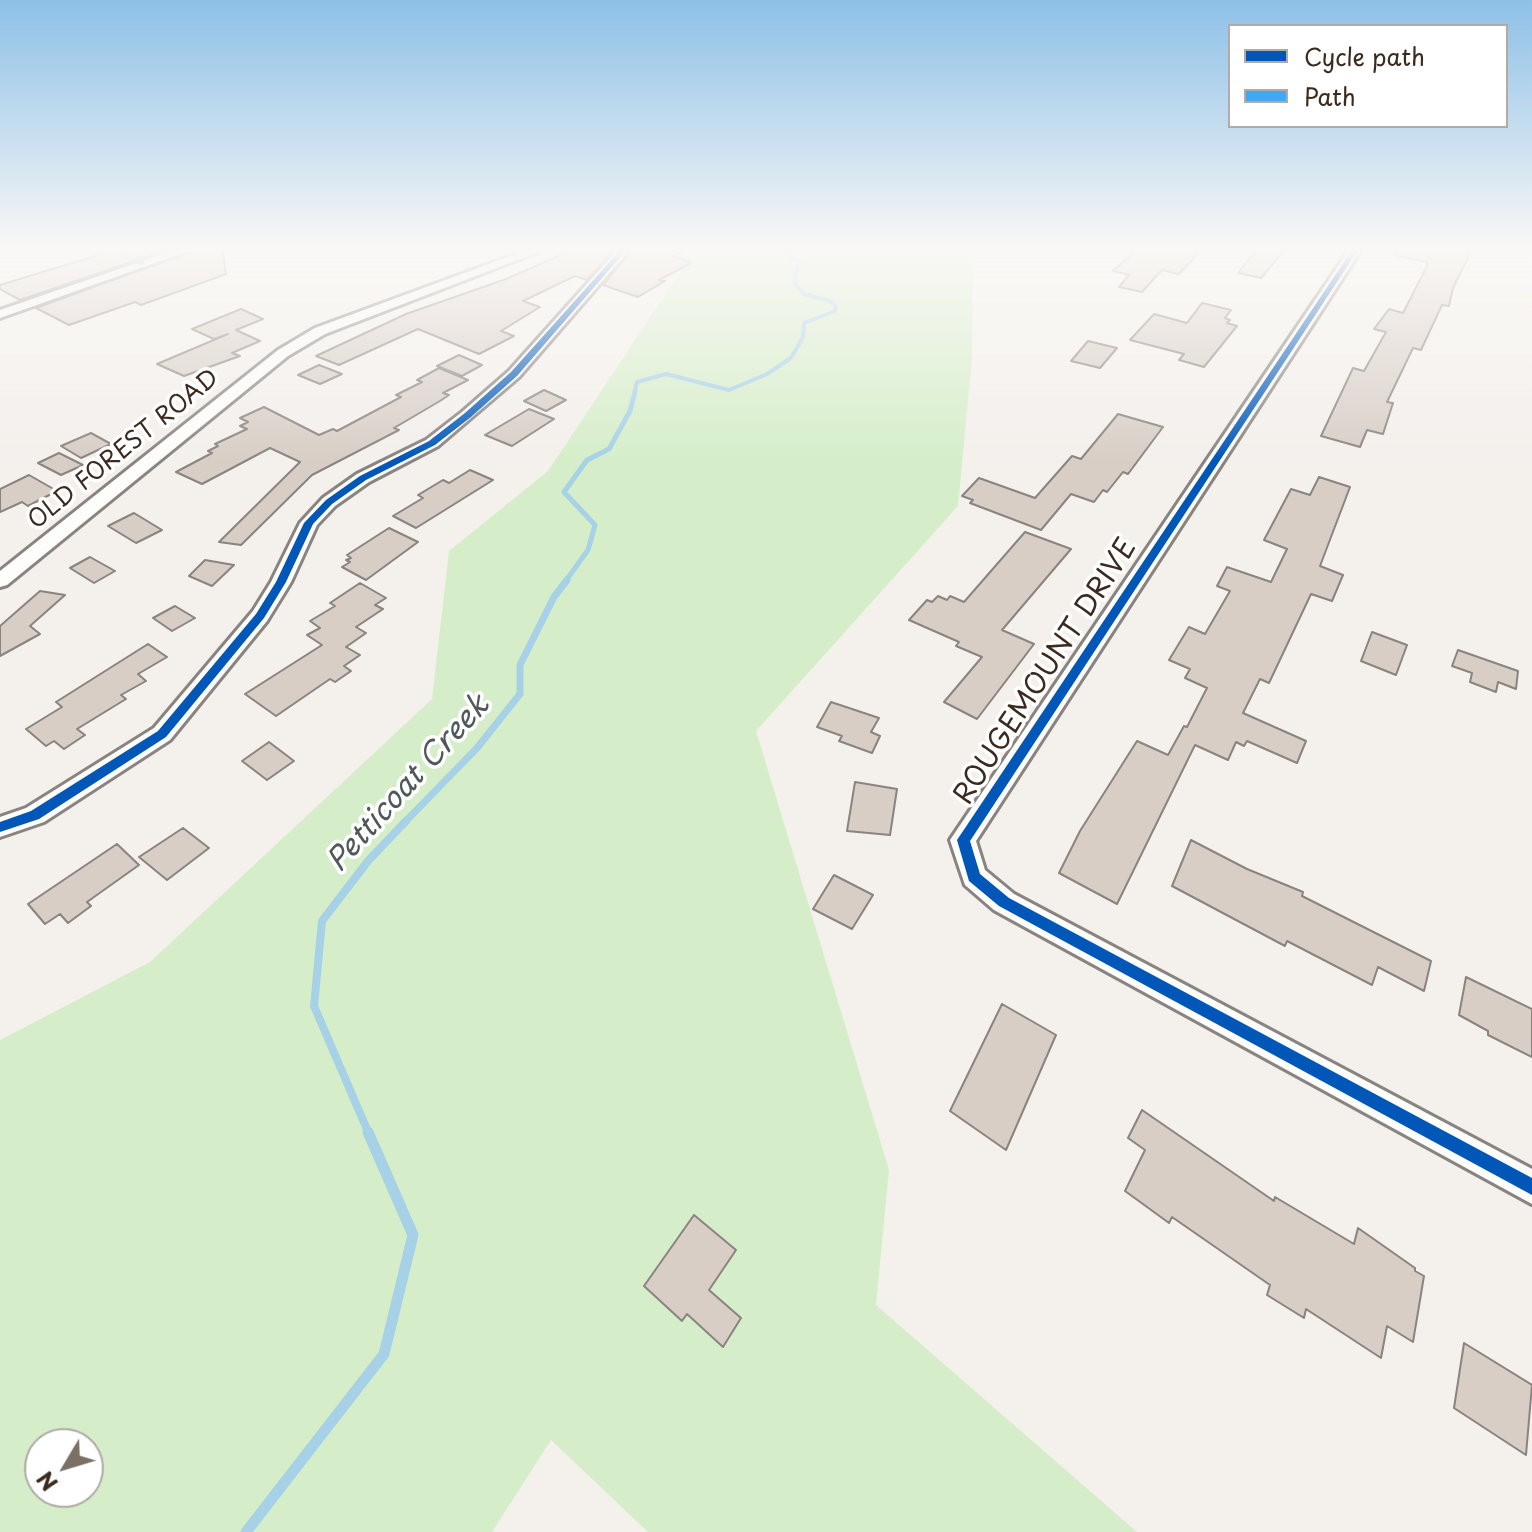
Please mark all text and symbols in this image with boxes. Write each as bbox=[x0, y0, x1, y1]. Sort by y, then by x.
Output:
legend bbox=[1228, 24, 1508, 128]
text: Cycle path bbox=[1304, 38, 1425, 74]
text: Path bbox=[1304, 78, 1356, 114]
street label: OLD FOREST ROAD bbox=[23, 364, 225, 536]
street label: ROUGEMOUNT DRIVE bbox=[948, 533, 1144, 811]
water label: Petticoat Creek bbox=[320, 688, 498, 880]
north arrow bbox=[24, 1428, 104, 1508]
text: N bbox=[28, 1465, 65, 1499]

